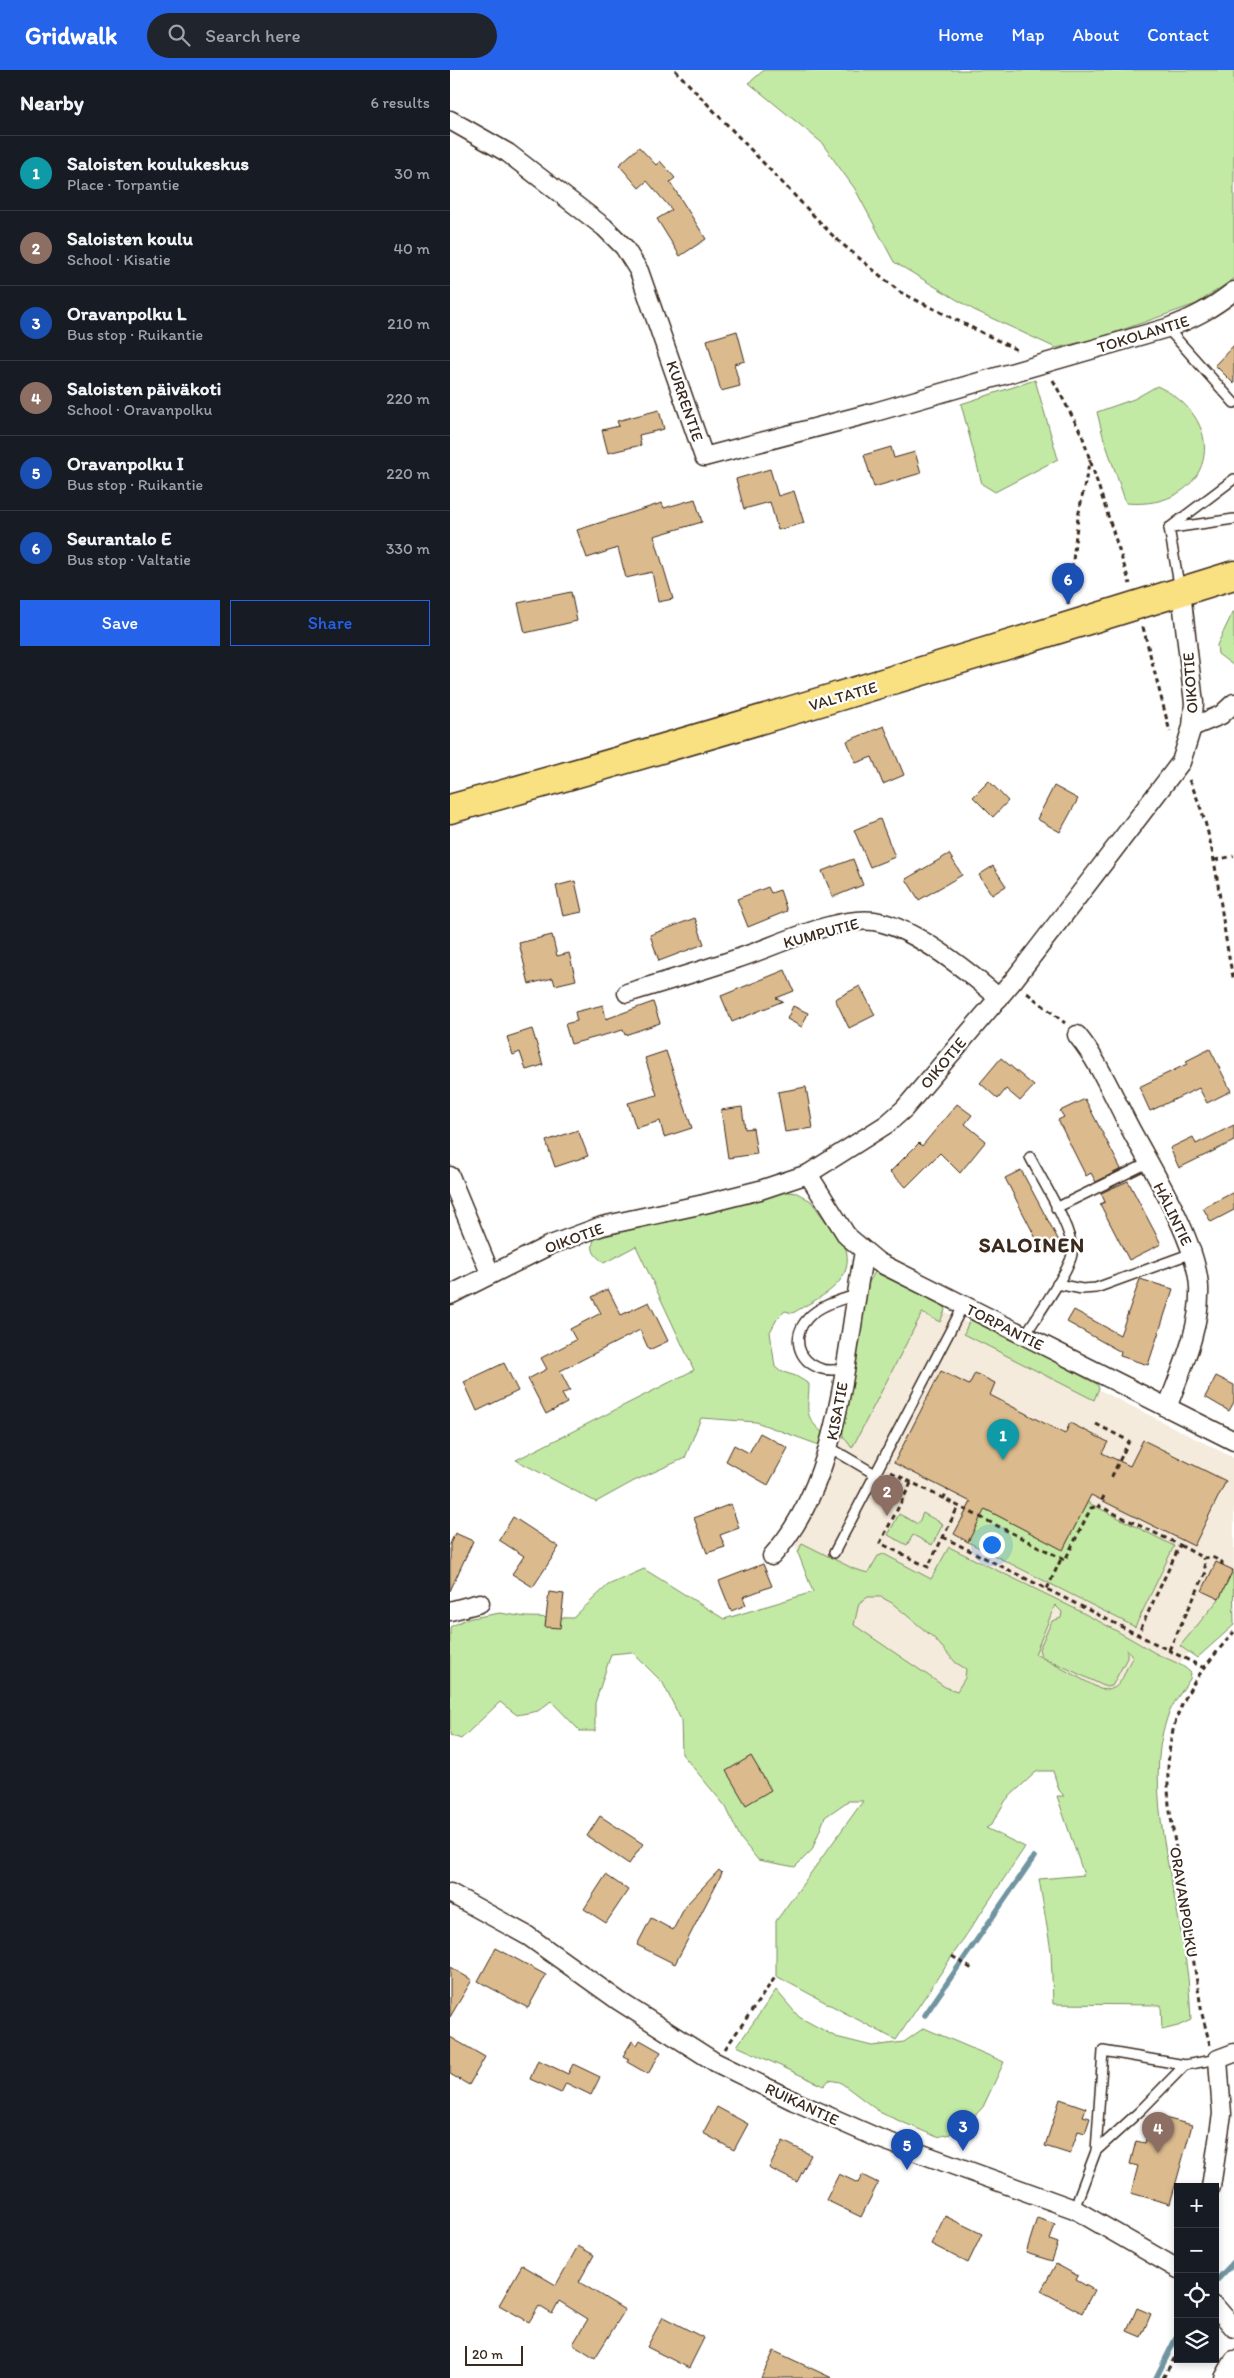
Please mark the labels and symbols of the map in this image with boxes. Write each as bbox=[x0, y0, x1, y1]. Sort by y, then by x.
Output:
street label: TOKOLANTIE bbox=[1095, 311, 1191, 357]
street label: KURRENTIE bbox=[662, 358, 708, 444]
pin: 6 bbox=[1052, 563, 1084, 604]
street label: OIKOTIE bbox=[1178, 652, 1202, 714]
street label: VALTATIE bbox=[807, 677, 880, 715]
street label: KUMPUTIE bbox=[781, 914, 861, 952]
street label: OIKOTIE bbox=[916, 1033, 970, 1093]
street label: HÄLINTIE bbox=[1150, 1179, 1197, 1249]
street label: OIKOTIE bbox=[542, 1219, 606, 1257]
district label: SALOINEN bbox=[979, 1232, 1085, 1257]
street label: TORPANTIE bbox=[963, 1299, 1047, 1355]
street label: KISATIE bbox=[822, 1380, 852, 1442]
pin: 1 bbox=[987, 1419, 1019, 1460]
pin: 2 bbox=[871, 1475, 903, 1516]
your location bbox=[979, 1532, 1005, 1558]
street label: ORAVANPOLKU bbox=[1166, 1845, 1202, 1959]
street label: RUIKANTIE bbox=[762, 2079, 842, 2129]
pin: 3 bbox=[947, 2110, 979, 2151]
pin: 4 bbox=[1142, 2112, 1174, 2153]
pin: 5 bbox=[891, 2129, 923, 2170]
scale bar bbox=[465, 2343, 522, 2366]

